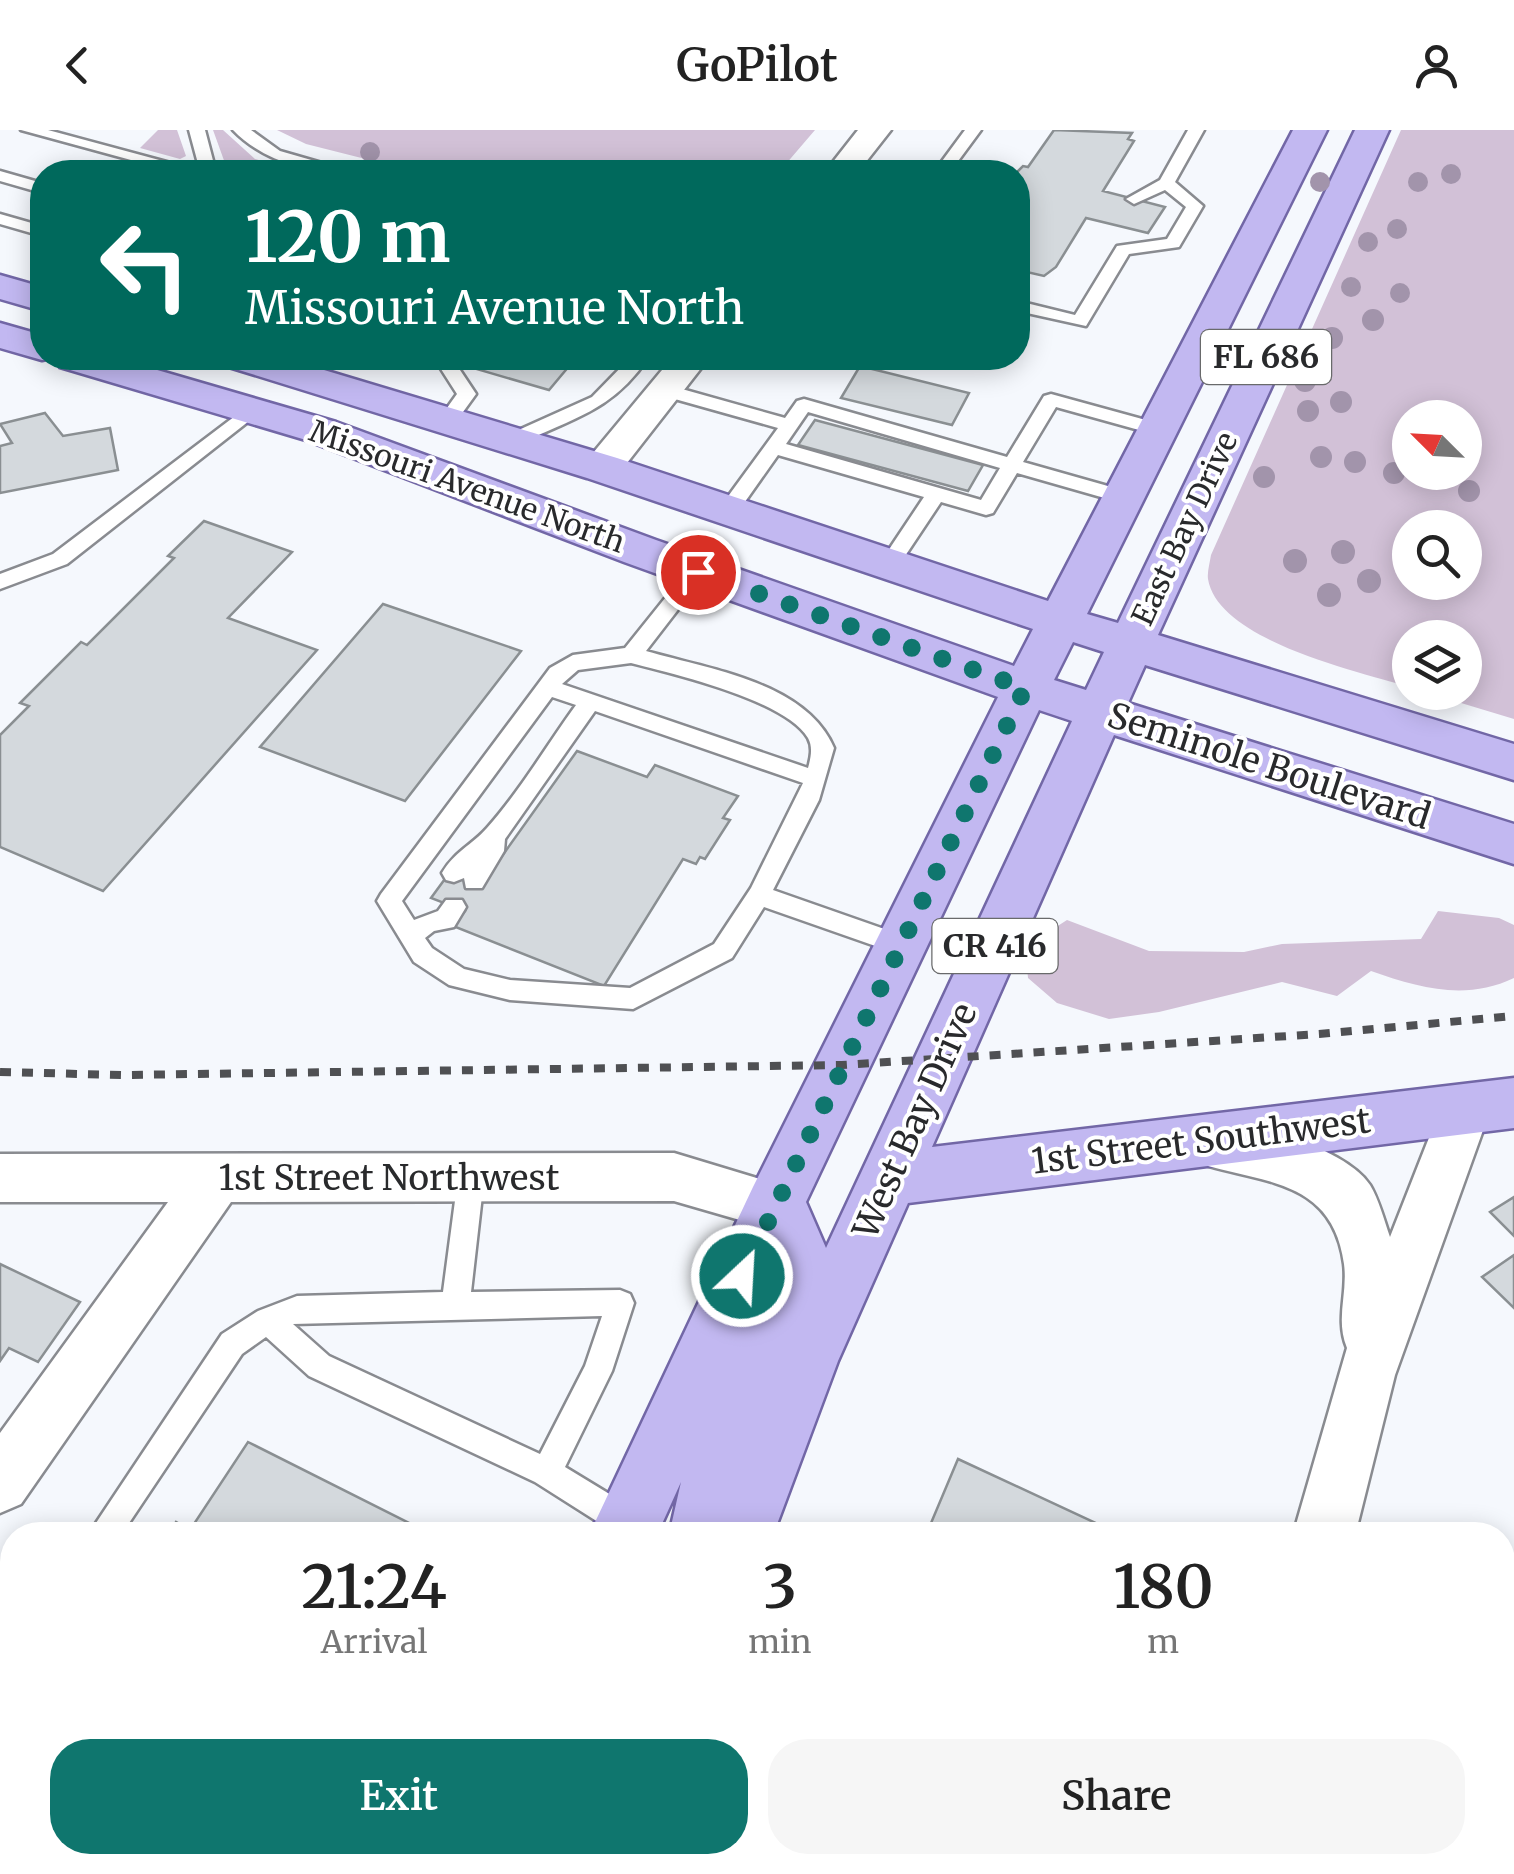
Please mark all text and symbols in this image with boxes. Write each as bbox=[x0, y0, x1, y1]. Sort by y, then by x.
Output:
text: GoPilot bbox=[676, 37, 838, 93]
icon: back bbox=[50, 38, 105, 93]
icon: person bbox=[1409, 38, 1464, 93]
text: 120 m bbox=[245, 193, 450, 281]
icon: left bbox=[80, 200, 210, 330]
text: Missouri Avenue North bbox=[245, 280, 744, 336]
road number: FL 686 bbox=[1201, 330, 1331, 384]
north arrow bbox=[1392, 400, 1482, 490]
map controls bbox=[1392, 400, 1482, 710]
street label: Missouri Avenue North bbox=[304, 411, 630, 561]
street label: East Bay Drive bbox=[1123, 426, 1245, 631]
button: search bbox=[1392, 510, 1482, 600]
pin bbox=[656, 530, 741, 615]
icon: arrive bbox=[671, 545, 726, 600]
button: layers bbox=[1392, 620, 1482, 710]
street label: Seminole Boulevard bbox=[1102, 693, 1436, 839]
road number: CR 416 bbox=[932, 919, 1058, 973]
street label: West Bay Drive bbox=[843, 996, 987, 1246]
street label: 1st Street Southwest bbox=[1029, 1098, 1373, 1184]
street label: 1st Street Northwest bbox=[219, 1156, 560, 1200]
position arrow bbox=[690, 1224, 794, 1328]
text: 21:24 bbox=[301, 1549, 447, 1624]
text: 3 bbox=[763, 1549, 797, 1624]
text: 180 bbox=[1113, 1549, 1214, 1624]
text: Arrival bbox=[321, 1622, 428, 1662]
text: min bbox=[748, 1622, 812, 1662]
text: m bbox=[1147, 1622, 1179, 1662]
button: Exit bbox=[50, 1739, 748, 1854]
button: Share bbox=[768, 1739, 1465, 1854]

